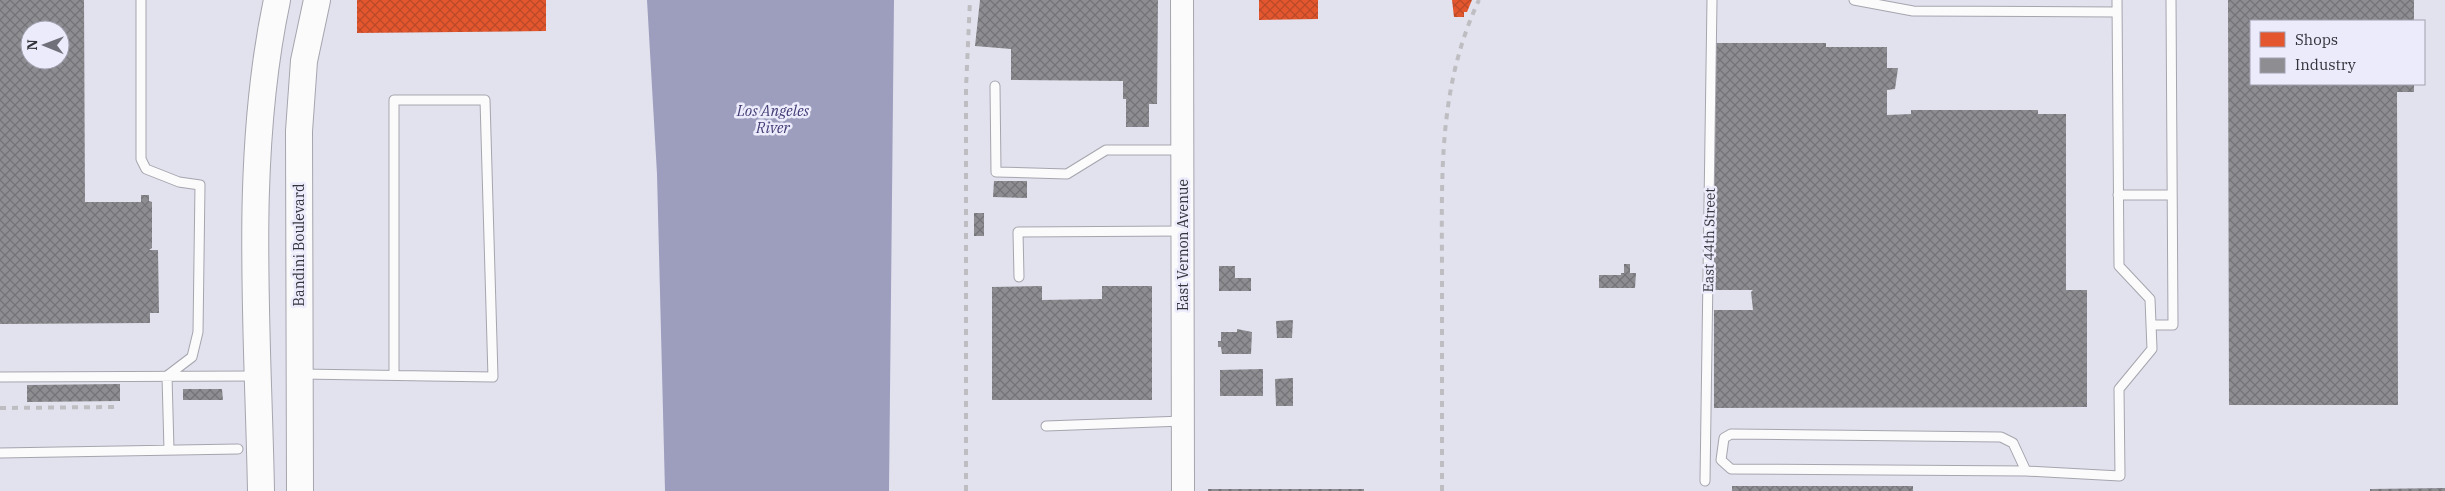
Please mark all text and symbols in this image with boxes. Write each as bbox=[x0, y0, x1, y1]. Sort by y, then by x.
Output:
north arrow bbox=[20, 20, 70, 70]
legend bbox=[2250, 20, 2425, 85]
text: Shops bbox=[2295, 30, 2338, 49]
text: N bbox=[23, 39, 41, 50]
text: Industry bbox=[2295, 55, 2356, 74]
water label: Los Angeles River bbox=[736, 101, 810, 137]
street label: East Vernon Avenue bbox=[1174, 179, 1192, 311]
street label: Bandini Boulevard bbox=[290, 183, 308, 306]
street label: East 44th Street bbox=[1699, 187, 1719, 292]

